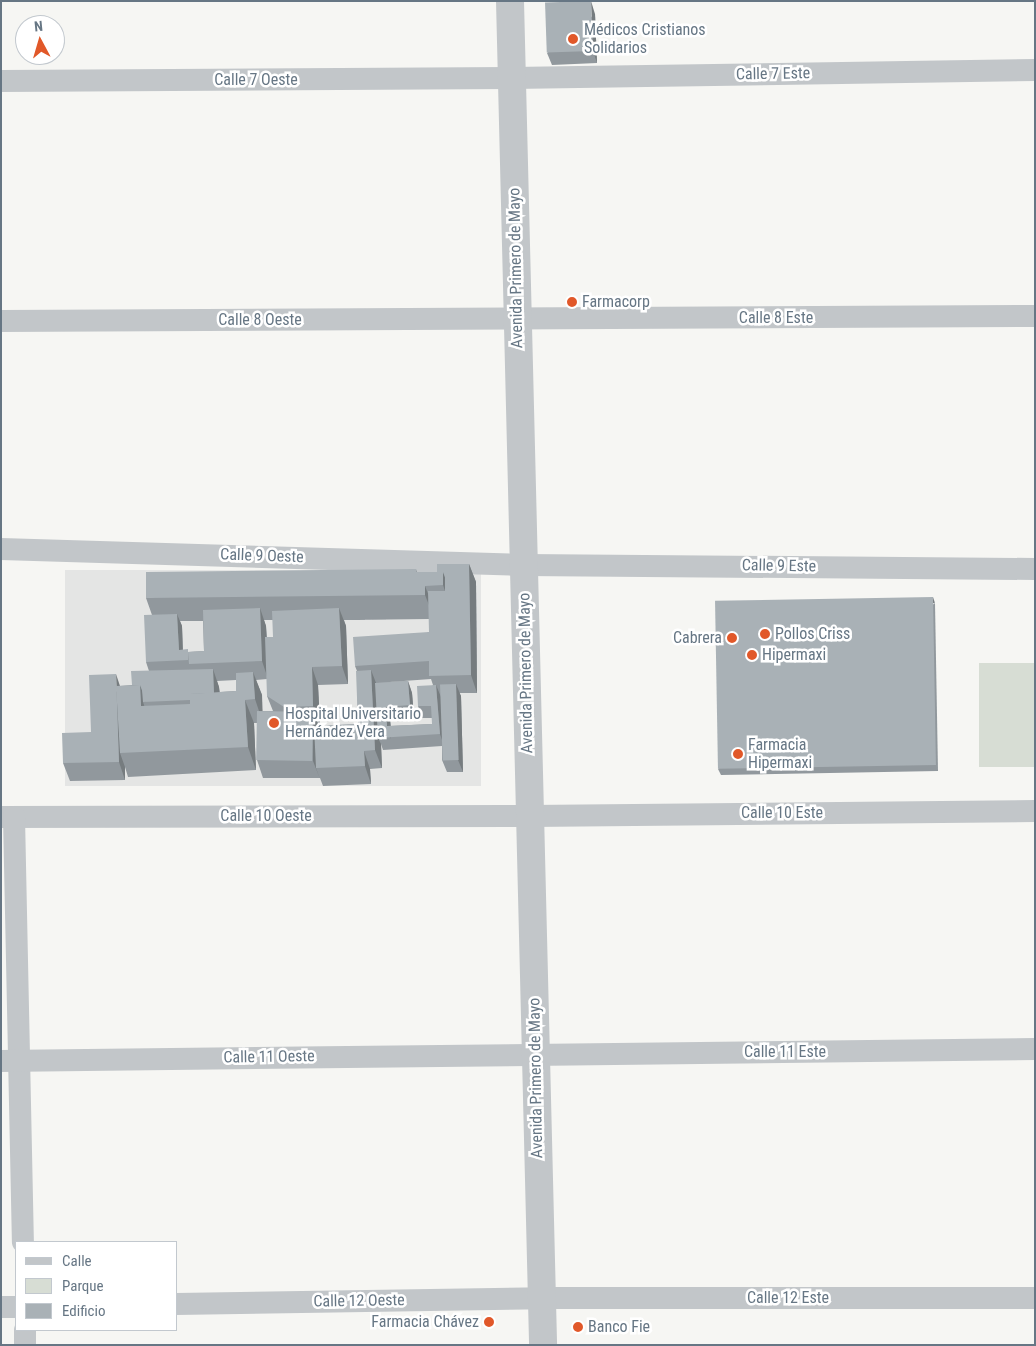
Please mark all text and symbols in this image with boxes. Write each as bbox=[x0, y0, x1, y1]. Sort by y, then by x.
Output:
north arrow bbox=[15, 15, 65, 65]
text: N bbox=[33, 18, 44, 34]
place label: Médicos Cristianos Solidarios bbox=[584, 20, 706, 58]
marker: Médicos Cristianos Solidarios bbox=[566, 32, 580, 46]
street label: Calle 7 Este bbox=[736, 64, 810, 84]
street label: Calle 7 Oeste bbox=[214, 70, 298, 90]
street label: Avenida Primero de Mayo bbox=[505, 188, 527, 348]
place label: Farmacorp bbox=[582, 292, 650, 312]
marker: Farmacorp bbox=[566, 296, 578, 308]
street label: Calle 8 Este bbox=[739, 308, 813, 328]
street label: Calle 8 Oeste bbox=[218, 310, 302, 330]
street label: Calle 9 Oeste bbox=[220, 545, 304, 567]
street label: Calle 9 Este bbox=[742, 556, 816, 576]
street label: Avenida Primero de Mayo bbox=[515, 593, 537, 753]
place label: Pollos Criss bbox=[775, 624, 850, 644]
place label: Cabrera bbox=[673, 628, 722, 648]
marker: Pollos Criss bbox=[759, 628, 771, 640]
marker: Cabrera bbox=[726, 632, 738, 644]
place label: Hipermaxi bbox=[762, 645, 826, 665]
marker: Hipermaxi bbox=[746, 649, 758, 661]
place label: Hospital Universitario Hernández Vera bbox=[285, 704, 421, 742]
marker: Hospital Universitario Hernández Vera bbox=[267, 716, 281, 730]
place label: Farmacia Hipermaxi bbox=[748, 735, 812, 773]
marker: Farmacia Hipermaxi bbox=[732, 748, 744, 760]
street label: Calle 10 Este bbox=[741, 803, 823, 823]
street label: Calle 10 Oeste bbox=[220, 806, 312, 826]
street label: Avenida Primero de Mayo bbox=[525, 998, 547, 1158]
street label: Calle 11 Este bbox=[744, 1042, 826, 1062]
street label: Calle 11 Oeste bbox=[223, 1047, 315, 1067]
legend bbox=[15, 1241, 178, 1331]
text: Calle bbox=[62, 1252, 92, 1270]
text: Parque bbox=[62, 1277, 104, 1295]
street label: Calle 12 Este bbox=[747, 1288, 829, 1308]
street label: Calle 12 Oeste bbox=[313, 1291, 405, 1311]
text: Edificio bbox=[62, 1302, 105, 1320]
place label: Farmacia Chávez bbox=[371, 1312, 479, 1332]
marker: Farmacia Chávez bbox=[483, 1316, 495, 1328]
place label: Banco Fie bbox=[588, 1317, 650, 1337]
marker: Banco Fie bbox=[572, 1321, 584, 1333]

